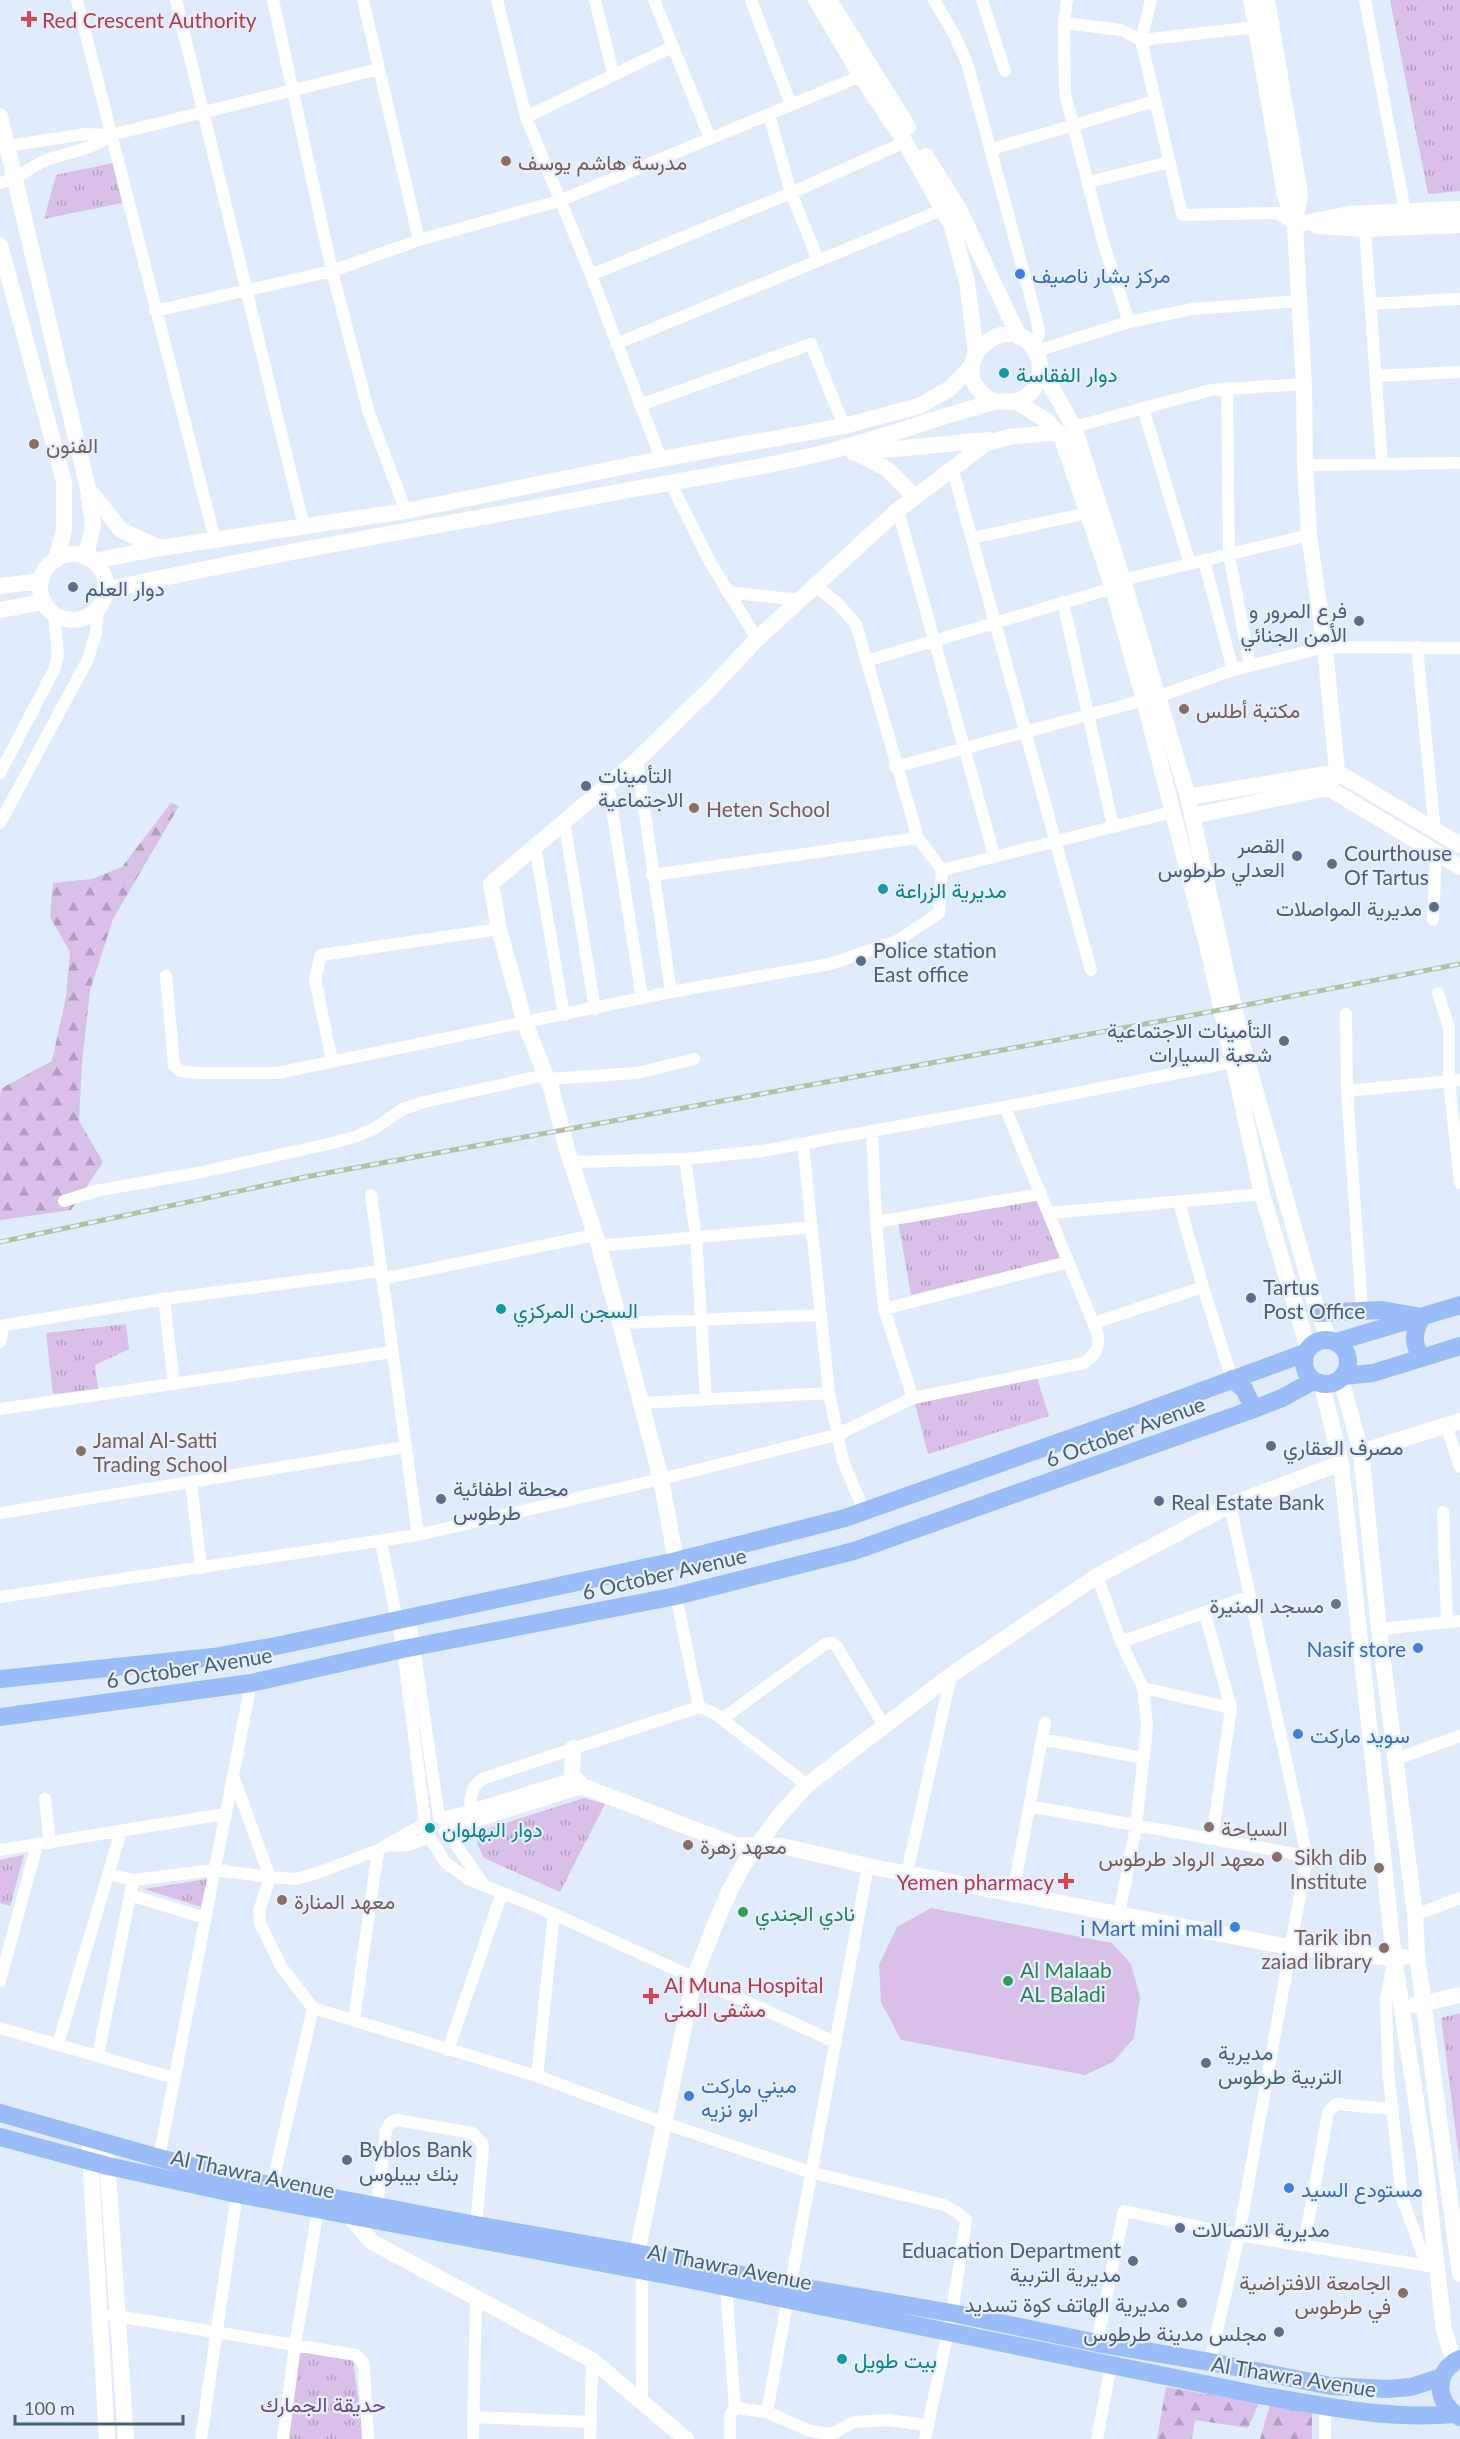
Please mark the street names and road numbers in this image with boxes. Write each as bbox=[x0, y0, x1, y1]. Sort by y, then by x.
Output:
street label: 6 October Avenue bbox=[1042, 1391, 1208, 1471]
street label: 6 October Avenue bbox=[579, 1542, 749, 1604]
street label: 6 October Avenue bbox=[104, 1642, 274, 1692]
street label: Al Thawra Avenue bbox=[169, 2143, 337, 2203]
street label: Al Thawra Avenue bbox=[646, 2238, 814, 2294]
street label: Al Thawra Avenue bbox=[1210, 2351, 1378, 2401]

